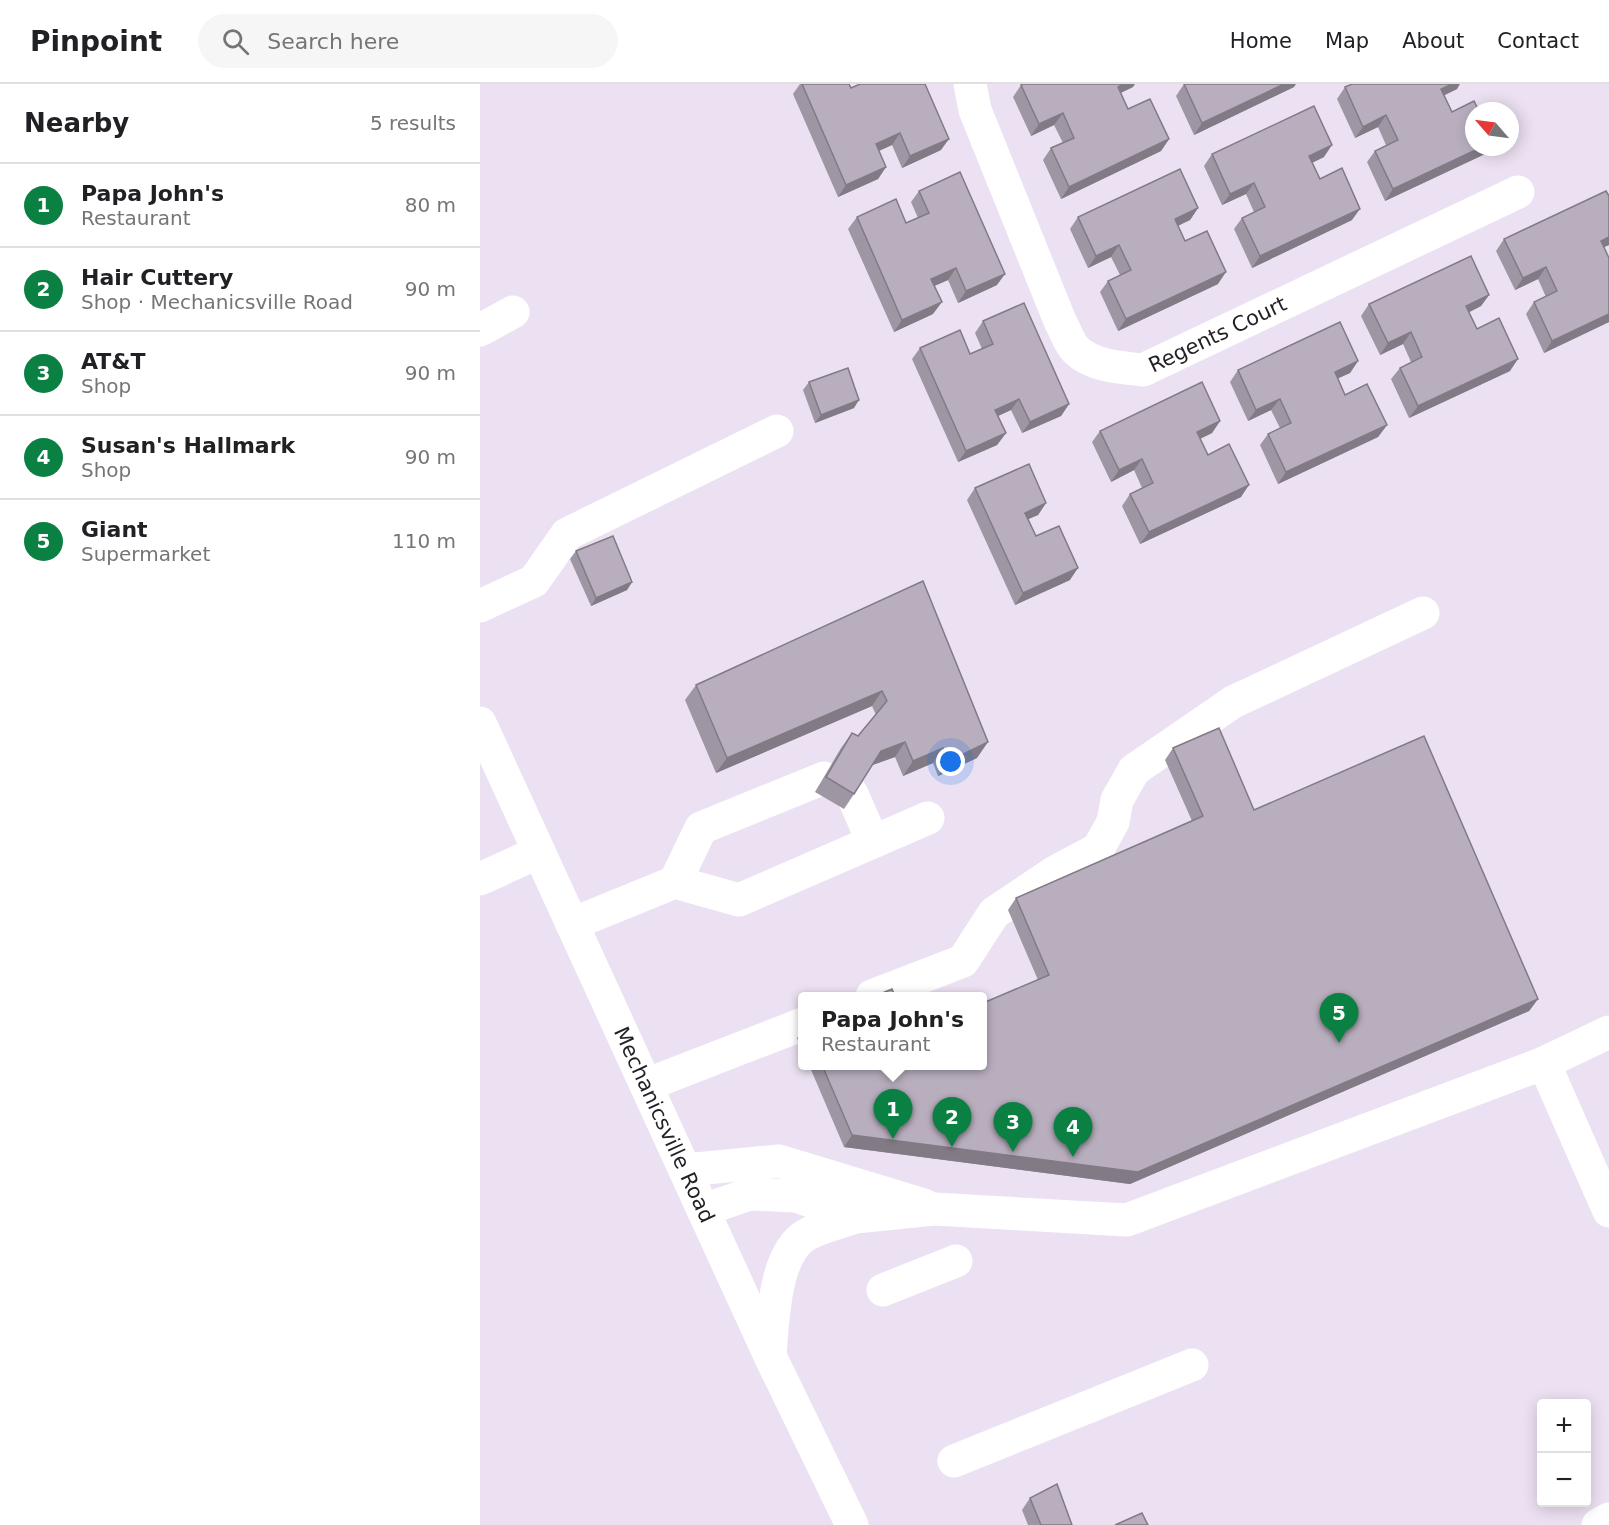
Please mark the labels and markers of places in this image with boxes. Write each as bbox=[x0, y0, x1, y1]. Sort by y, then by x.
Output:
pin: 5 bbox=[1320, 994, 1358, 1043]
pin: 1 bbox=[874, 1090, 912, 1139]
pin: 2 bbox=[932, 1098, 972, 1147]
pin: 3 bbox=[994, 1102, 1032, 1152]
pin: 4 bbox=[1054, 1108, 1092, 1157]

